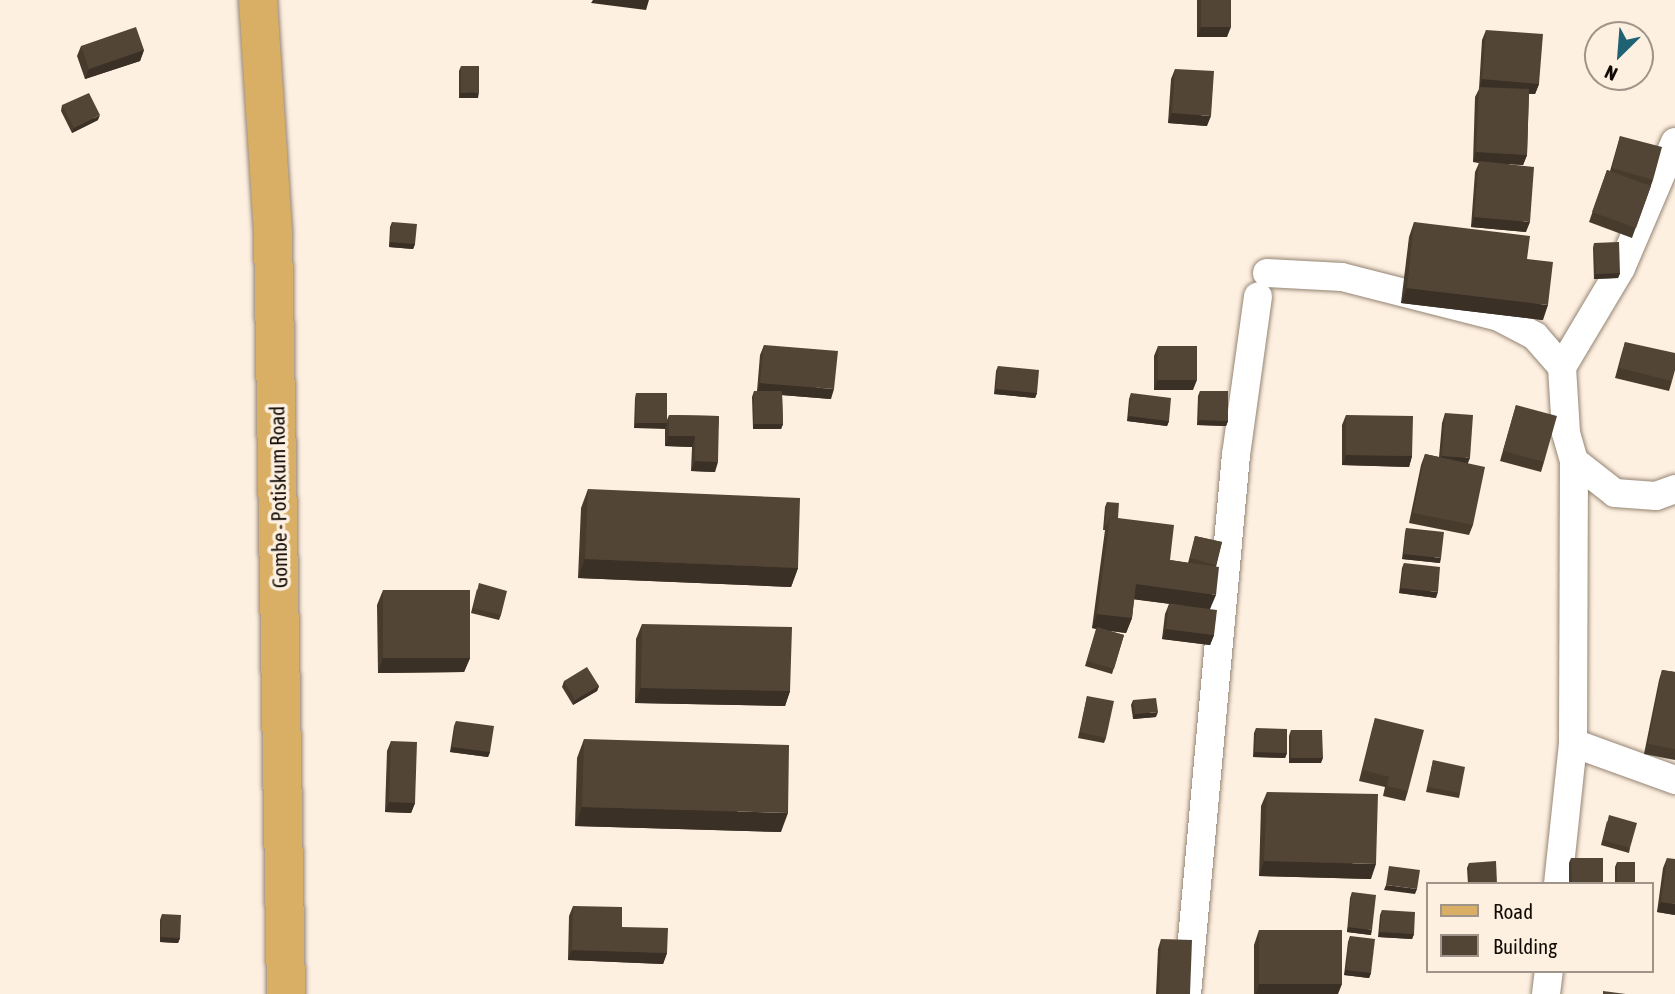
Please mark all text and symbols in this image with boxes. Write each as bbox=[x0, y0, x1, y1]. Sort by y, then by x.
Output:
north arrow bbox=[1584, 21, 1654, 91]
text: N bbox=[1601, 61, 1621, 86]
street label: Gombe - Potiskum Road bbox=[264, 406, 292, 588]
legend bbox=[1426, 882, 1654, 973]
text: Road bbox=[1493, 899, 1533, 923]
text: Building bbox=[1493, 934, 1557, 958]

